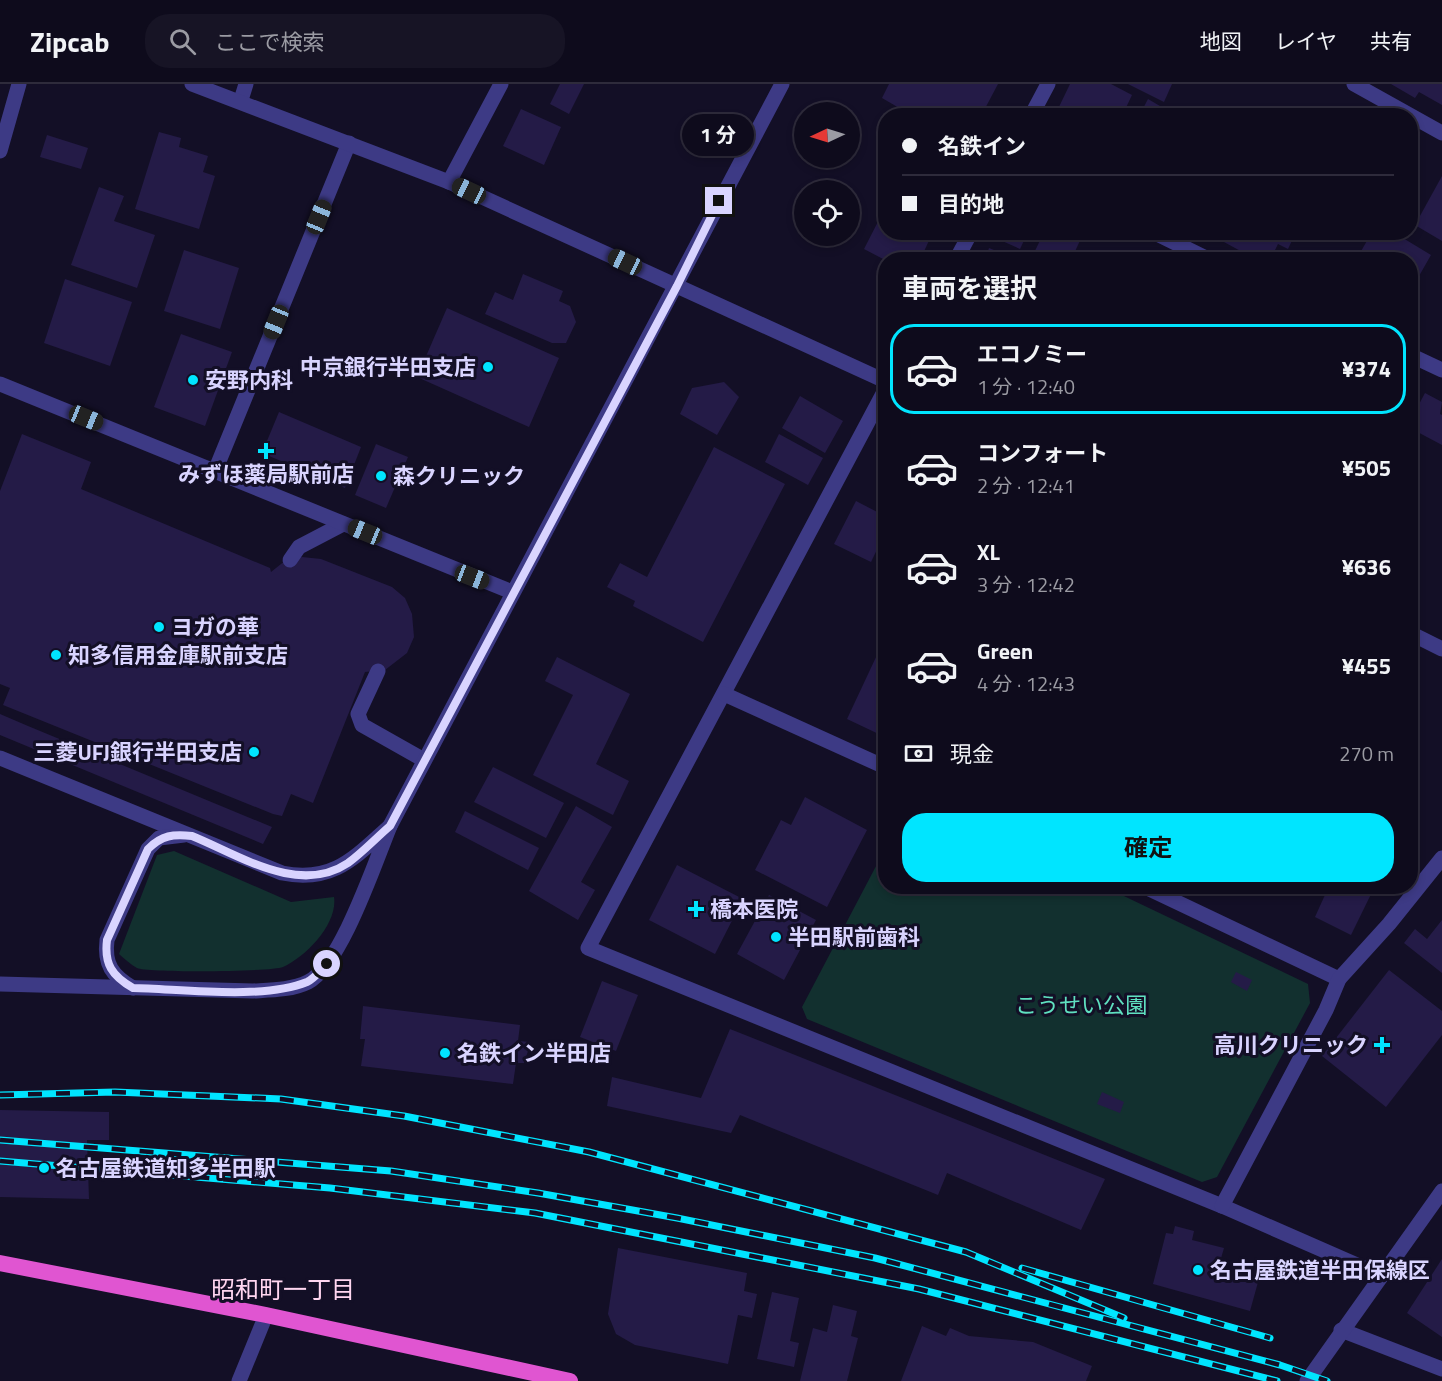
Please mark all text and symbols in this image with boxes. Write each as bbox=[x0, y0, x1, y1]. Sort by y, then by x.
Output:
search box bbox=[145, 14, 565, 68]
text: Zipcab bbox=[30, 20, 109, 63]
icon: search bbox=[166, 25, 199, 58]
text: ここで検索 bbox=[214, 25, 324, 59]
text: 地図 bbox=[1200, 25, 1242, 57]
text: レイヤ bbox=[1275, 25, 1337, 57]
text: 共有 bbox=[1370, 25, 1412, 57]
north arrow bbox=[794, 102, 860, 168]
map controls bbox=[794, 102, 860, 246]
callout: 1 分 bbox=[683, 114, 755, 156]
text: 1 分 bbox=[700, 119, 736, 150]
text: 名鉄イン bbox=[938, 129, 1026, 163]
car bbox=[449, 175, 489, 207]
button: locate bbox=[794, 180, 860, 246]
route end bbox=[705, 187, 732, 214]
text: 目的地 bbox=[938, 187, 1004, 221]
car bbox=[304, 197, 334, 237]
car bbox=[605, 246, 645, 278]
text: 車両を選択 bbox=[902, 267, 1037, 308]
car bbox=[261, 302, 291, 342]
text: エコノミー bbox=[977, 337, 1087, 371]
icon: car bbox=[905, 342, 959, 396]
place label: 中京銀行半田支店 bbox=[300, 350, 476, 384]
text: ¥374 bbox=[1342, 352, 1391, 386]
marker: 中京銀行半田支店 bbox=[481, 360, 495, 374]
place label: 安野内科 bbox=[205, 363, 293, 397]
text: 1 分 · 12:40 bbox=[977, 371, 1075, 402]
marker: 安野内科 bbox=[186, 373, 200, 387]
car bbox=[66, 403, 106, 433]
text: コンフォート bbox=[977, 436, 1108, 470]
icon: car bbox=[905, 441, 959, 495]
marker: みずほ薬局駅前店 bbox=[259, 444, 273, 458]
text: ¥505 bbox=[1342, 451, 1391, 485]
place label: みずほ薬局駅前店 bbox=[178, 457, 354, 491]
place label: 森クリニック bbox=[393, 459, 525, 493]
marker: 森クリニック bbox=[374, 469, 388, 483]
text: 2 分 · 12:41 bbox=[977, 470, 1075, 501]
car bbox=[345, 517, 385, 547]
text: XL bbox=[977, 535, 1000, 569]
icon: car bbox=[905, 540, 959, 594]
text: ¥636 bbox=[1342, 550, 1391, 584]
car bbox=[452, 562, 492, 592]
text: 3 分 · 12:42 bbox=[977, 569, 1075, 600]
place label: ヨガの華 bbox=[171, 610, 259, 644]
marker: ヨガの華 bbox=[152, 620, 166, 634]
text: Green bbox=[977, 634, 1033, 668]
place label: 知多信用金庫駅前支店 bbox=[68, 638, 288, 672]
icon: car bbox=[905, 639, 959, 693]
marker: 知多信用金庫駅前支店 bbox=[49, 648, 63, 662]
text: ¥455 bbox=[1342, 649, 1391, 683]
text: 4 分 · 12:43 bbox=[977, 668, 1075, 699]
place label: 三菱UFJ銀行半田支店 bbox=[33, 735, 242, 769]
icon: cash bbox=[902, 737, 935, 770]
text: 現金 bbox=[950, 737, 994, 771]
text: 270 m bbox=[1339, 738, 1394, 769]
marker: 三菱UFJ銀行半田支店 bbox=[247, 745, 261, 759]
button: 確定 bbox=[902, 813, 1394, 882]
place label: 橋本医院 bbox=[710, 892, 798, 926]
marker: 橋本医院 bbox=[687, 900, 705, 918]
place label: 半田駅前歯科 bbox=[788, 920, 920, 954]
marker: 半田駅前歯科 bbox=[769, 930, 783, 944]
route start bbox=[313, 950, 340, 977]
park label: こうせい公園 bbox=[1015, 988, 1147, 1022]
place label: 高川クリニック bbox=[1214, 1028, 1368, 1062]
place label: 名鉄イン半田店 bbox=[457, 1036, 611, 1070]
marker: 高川クリニック bbox=[1373, 1036, 1391, 1054]
marker: 名鉄イン半田店 bbox=[438, 1046, 452, 1060]
place label: 名古屋鉄道知多半田駅 bbox=[56, 1151, 276, 1185]
marker: 名古屋鉄道知多半田駅 bbox=[37, 1161, 51, 1175]
place label: 名古屋鉄道半田保線区 bbox=[1210, 1253, 1430, 1287]
marker: 名古屋鉄道半田保線区 bbox=[1191, 1263, 1205, 1277]
district label: 昭和町一丁目 bbox=[211, 1271, 355, 1307]

